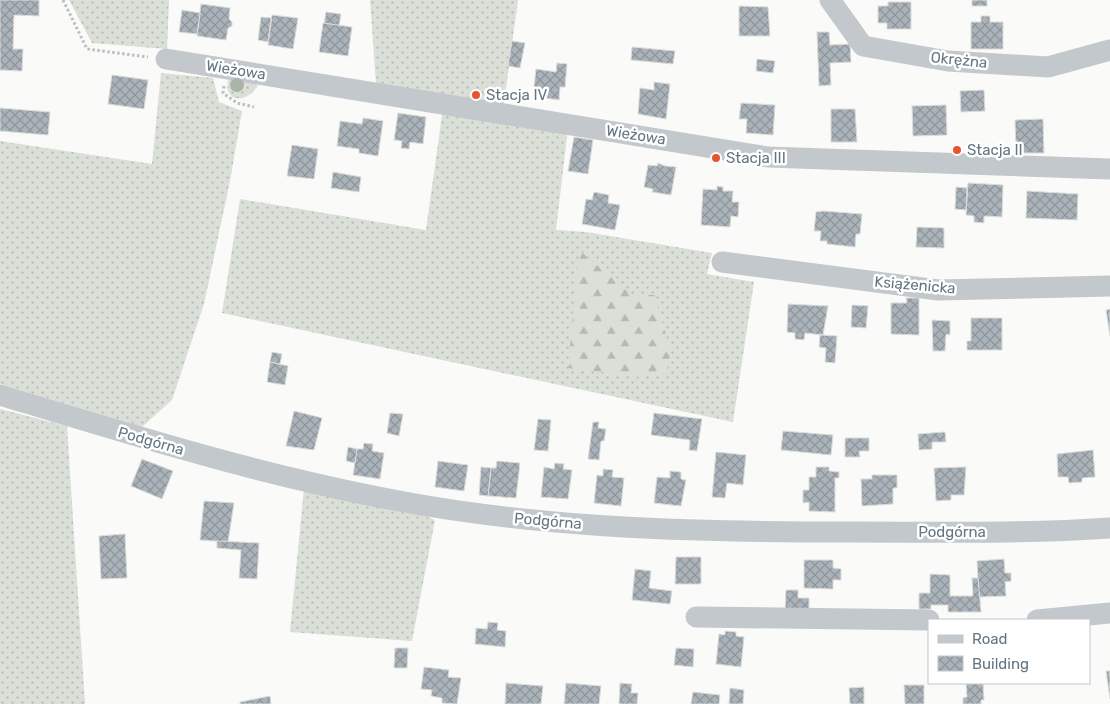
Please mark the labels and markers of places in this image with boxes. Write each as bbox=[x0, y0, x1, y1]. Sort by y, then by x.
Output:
place label: Stacja IV bbox=[486, 86, 548, 104]
marker: Stacja IV bbox=[470, 89, 482, 101]
place label: Stacja II bbox=[967, 141, 1023, 159]
marker: Stacja II bbox=[951, 144, 963, 156]
place label: Stacja III bbox=[726, 149, 786, 167]
marker: Stacja III bbox=[710, 152, 722, 164]

